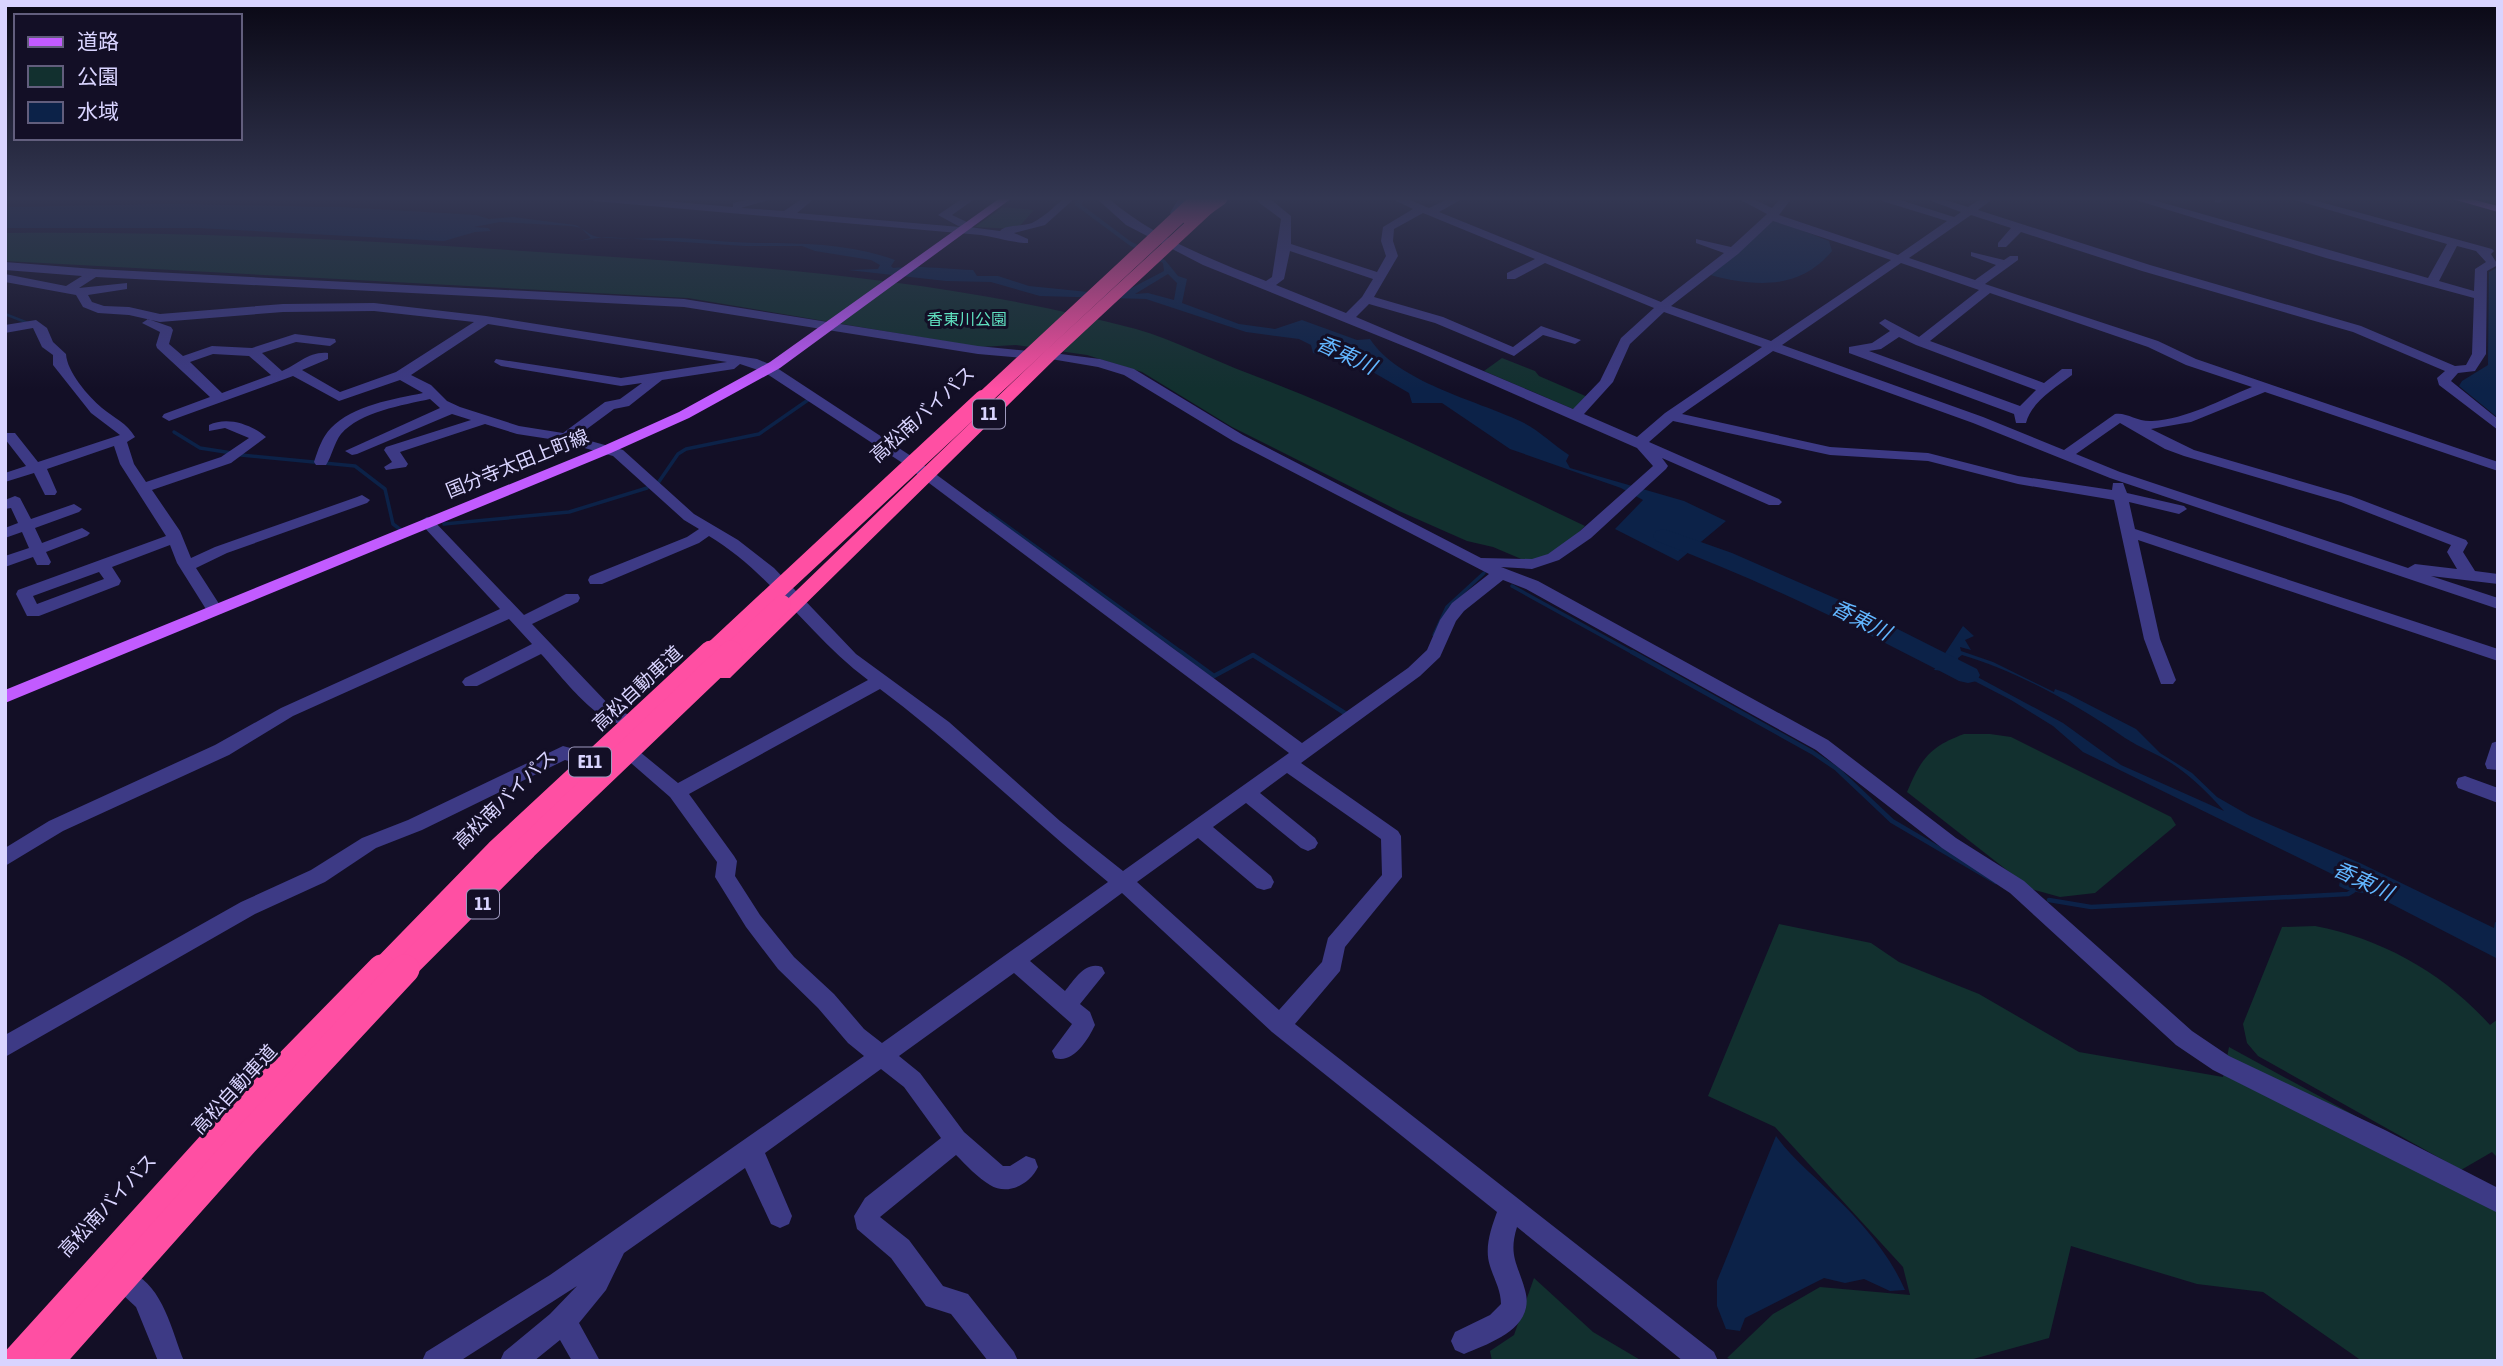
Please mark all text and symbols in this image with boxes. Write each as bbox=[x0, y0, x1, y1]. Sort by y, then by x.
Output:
legend bbox=[14, 14, 242, 140]
text: 道路 bbox=[77, 29, 119, 53]
text: 公園 bbox=[77, 64, 119, 88]
text: 水域 bbox=[77, 99, 119, 123]
park label: 香東川公園 bbox=[927, 310, 1007, 328]
water label: 香東川 bbox=[1313, 330, 1382, 379]
street label: 高松南バイパス bbox=[865, 361, 979, 467]
road number: 11 bbox=[973, 400, 1005, 428]
street label: 国分寺太田上町線 bbox=[442, 424, 592, 502]
water label: 香東川 bbox=[1828, 594, 1897, 645]
street label: 高松自動車道 bbox=[588, 641, 686, 735]
street label: 高松南バイパス bbox=[449, 745, 559, 853]
road number: E11 bbox=[569, 748, 611, 776]
water label: 香東川 bbox=[2330, 856, 2399, 905]
road number: 11 bbox=[467, 890, 499, 918]
street label: 高松自動車道 bbox=[187, 1040, 281, 1138]
street label: 高松南バイパス bbox=[54, 1149, 160, 1261]

